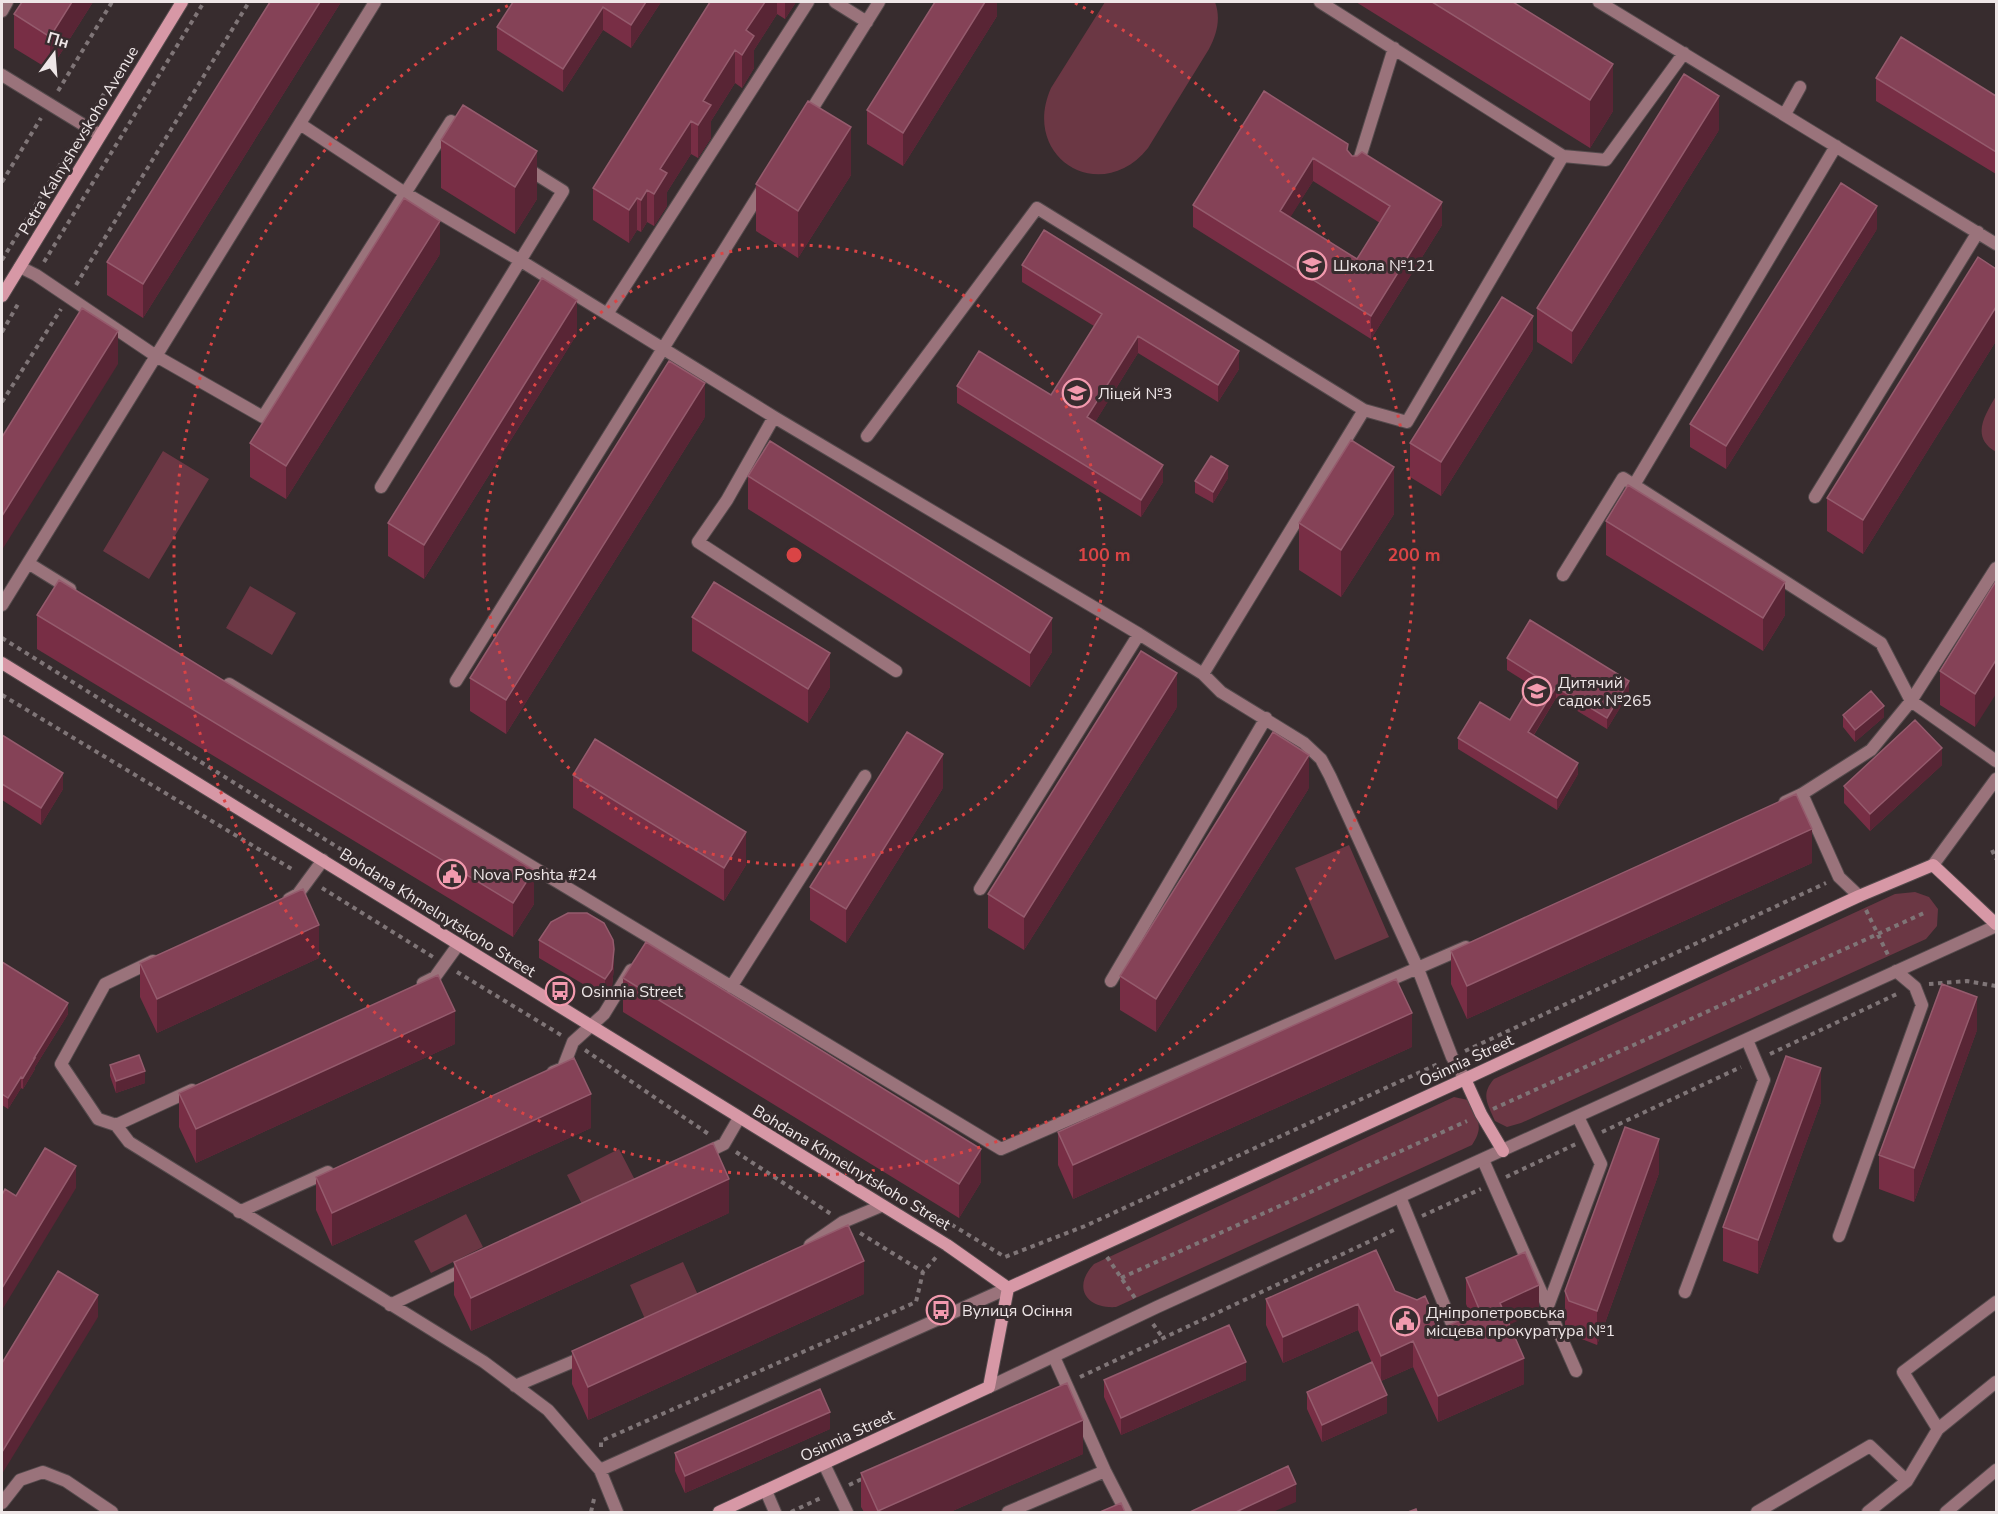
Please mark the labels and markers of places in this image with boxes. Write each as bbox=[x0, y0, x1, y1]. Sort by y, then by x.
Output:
school or university icon: Школа №121 bbox=[1296, 249, 1328, 281]
place label: Школа №121 bbox=[1333, 255, 1435, 277]
school or university icon: Ліцей №3 bbox=[1061, 377, 1093, 409]
place label: Ліцей №3 bbox=[1098, 383, 1172, 405]
centre of rings bbox=[784, 545, 804, 565]
place label: Дитячий садок №265 bbox=[1558, 672, 1651, 712]
school or university icon: Дитячий садок №265 bbox=[1521, 675, 1553, 707]
public building icon: Nova Poshta #24 bbox=[436, 858, 468, 890]
place label: Nova Poshta #24 bbox=[473, 864, 597, 886]
bus stop icon: Osinnia Street bbox=[544, 975, 576, 1007]
place label: Osinnia Street bbox=[581, 981, 683, 1003]
bus stop icon: Вулиця Осіння bbox=[925, 1294, 957, 1326]
place label: Вулиця Осіння bbox=[962, 1300, 1073, 1322]
place label: Дніпропетровська місцева прокуратура №1 bbox=[1426, 1302, 1615, 1342]
public building icon: Дніпропетровська місцева прокуратура №1 bbox=[1389, 1305, 1421, 1337]

